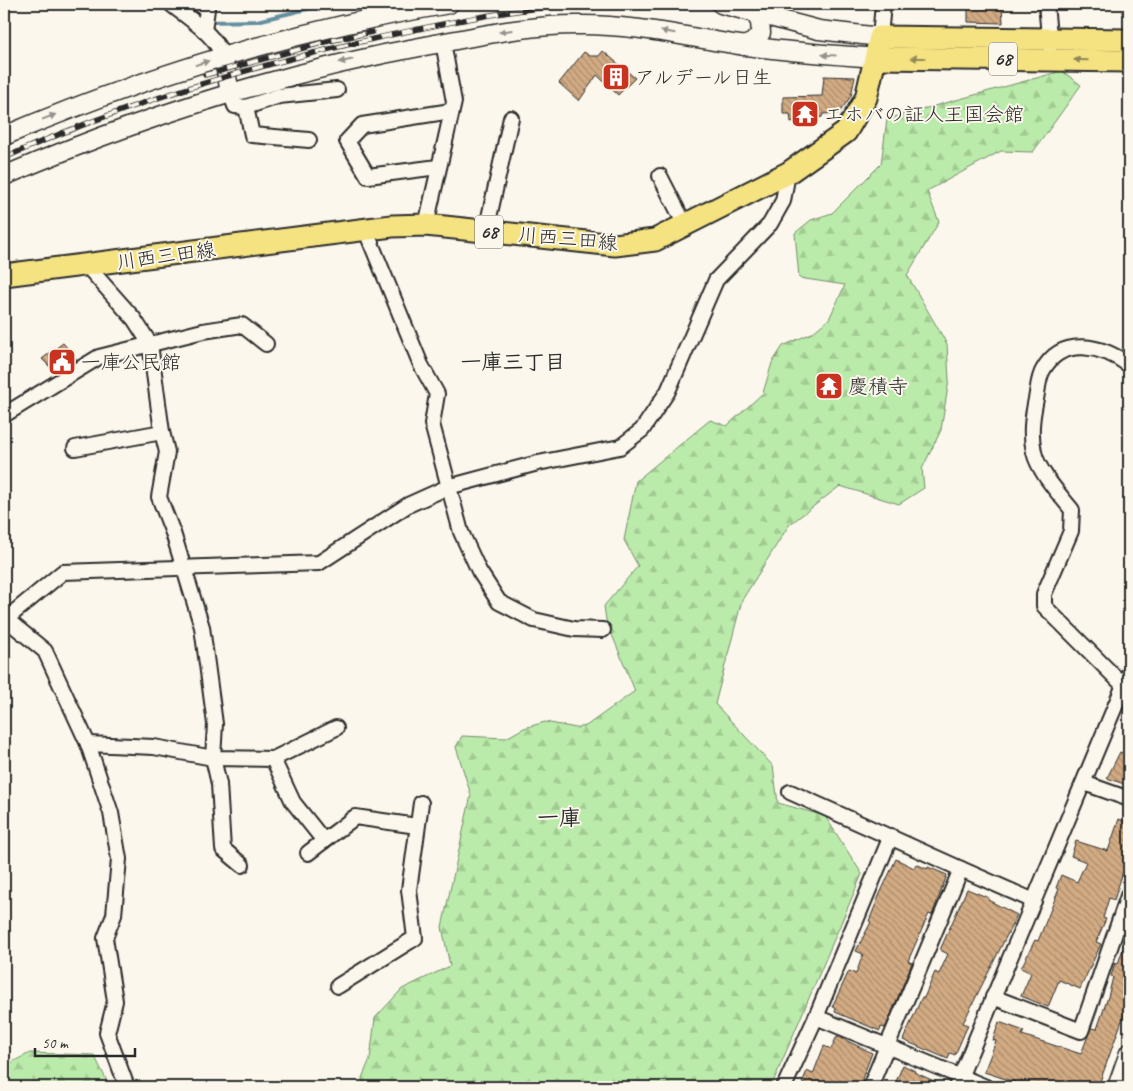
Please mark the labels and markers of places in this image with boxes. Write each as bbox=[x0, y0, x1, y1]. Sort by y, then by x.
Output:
building icon: アルデール日生 bbox=[601, 62, 631, 92]
place label: アルデール日生 bbox=[635, 65, 772, 90]
temple icon: エホバの証人王国会館 bbox=[790, 99, 820, 129]
place label: エホバの証人王国会館 bbox=[824, 102, 1024, 127]
public building icon: 一庫公民館 bbox=[47, 347, 77, 377]
place label: 一庫公民館 bbox=[81, 350, 181, 375]
temple icon: 慶積寺 bbox=[814, 371, 844, 401]
place label: 慶積寺 bbox=[848, 374, 908, 399]

